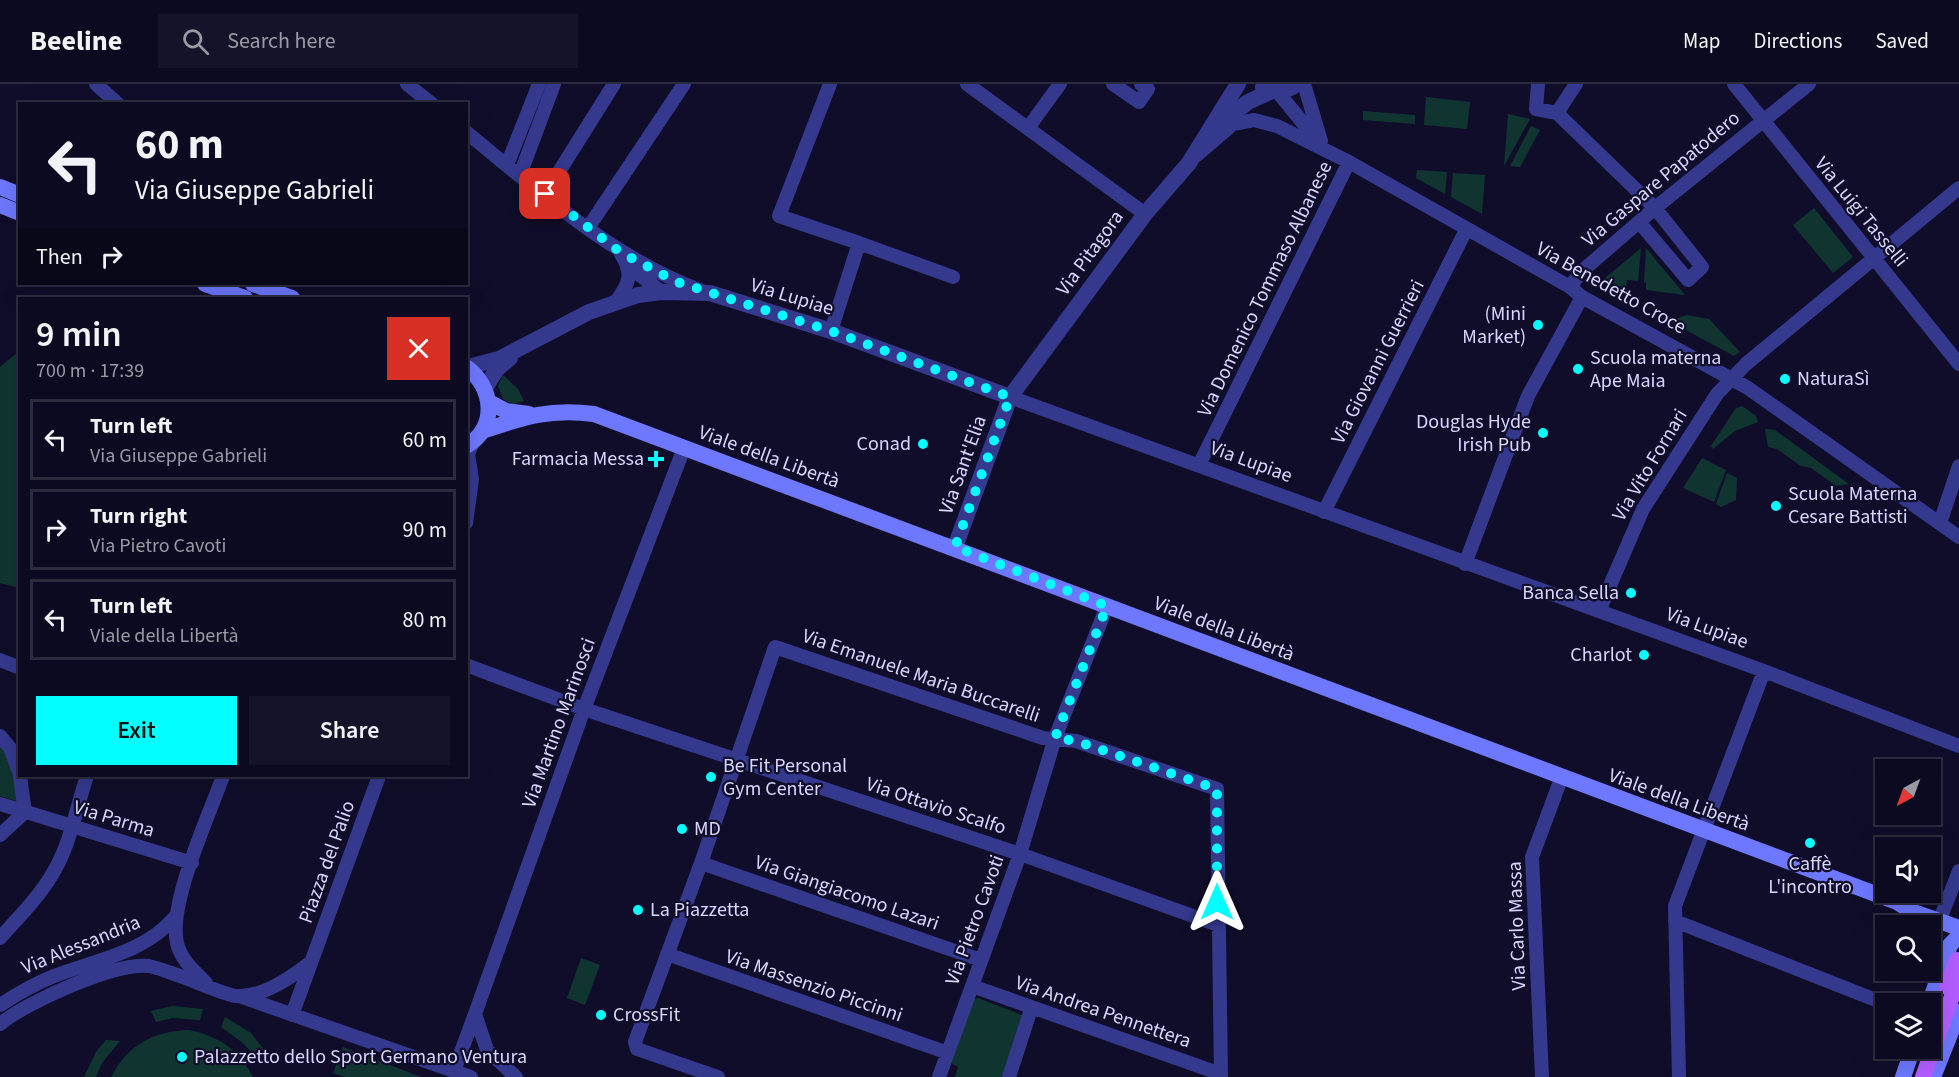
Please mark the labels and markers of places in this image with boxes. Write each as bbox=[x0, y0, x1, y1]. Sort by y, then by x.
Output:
pin bbox=[519, 168, 570, 219]
place label: (Mini Market) bbox=[1462, 300, 1526, 351]
marker: (Mini Market) bbox=[1531, 318, 1545, 332]
place label: Scuola materna Ape Maia bbox=[1590, 344, 1721, 395]
marker: Scuola materna Ape Maia bbox=[1571, 362, 1585, 376]
place label: NaturaSì bbox=[1797, 365, 1870, 393]
marker: NaturaSì bbox=[1778, 372, 1792, 386]
place label: Douglas Hyde Irish Pub bbox=[1416, 408, 1531, 459]
marker: Douglas Hyde Irish Pub bbox=[1536, 426, 1550, 440]
place label: Conad bbox=[857, 430, 911, 458]
marker: Conad bbox=[916, 437, 930, 451]
place label: Farmacia Messa bbox=[512, 445, 644, 473]
marker: Farmacia Messa bbox=[649, 452, 663, 466]
place label: Scuola Materna Cesare Battisti bbox=[1788, 480, 1917, 531]
marker: Scuola Materna Cesare Battisti bbox=[1769, 499, 1783, 513]
place label: Banca Sella bbox=[1522, 579, 1619, 607]
marker: Banca Sella bbox=[1624, 586, 1638, 600]
place label: Charlot bbox=[1570, 641, 1632, 669]
marker: Charlot bbox=[1637, 648, 1651, 662]
place label: Be Fit Personal Gym Center bbox=[723, 752, 847, 803]
marker: Be Fit Personal Gym Center bbox=[704, 770, 718, 784]
place label: MD bbox=[694, 815, 721, 843]
marker: MD bbox=[675, 822, 689, 836]
marker: Caffè L'incontro bbox=[1803, 836, 1817, 850]
place label: Caffè L'incontro bbox=[1768, 850, 1852, 901]
place label: La Piazzetta bbox=[650, 896, 749, 924]
marker: La Piazzetta bbox=[631, 903, 645, 917]
place label: CrossFit bbox=[613, 1001, 681, 1029]
marker: CrossFit bbox=[594, 1008, 608, 1022]
place label: Palazzetto dello Sport Germano Ventura bbox=[194, 1043, 527, 1071]
marker: Palazzetto dello Sport Germano Ventura bbox=[175, 1050, 189, 1064]

